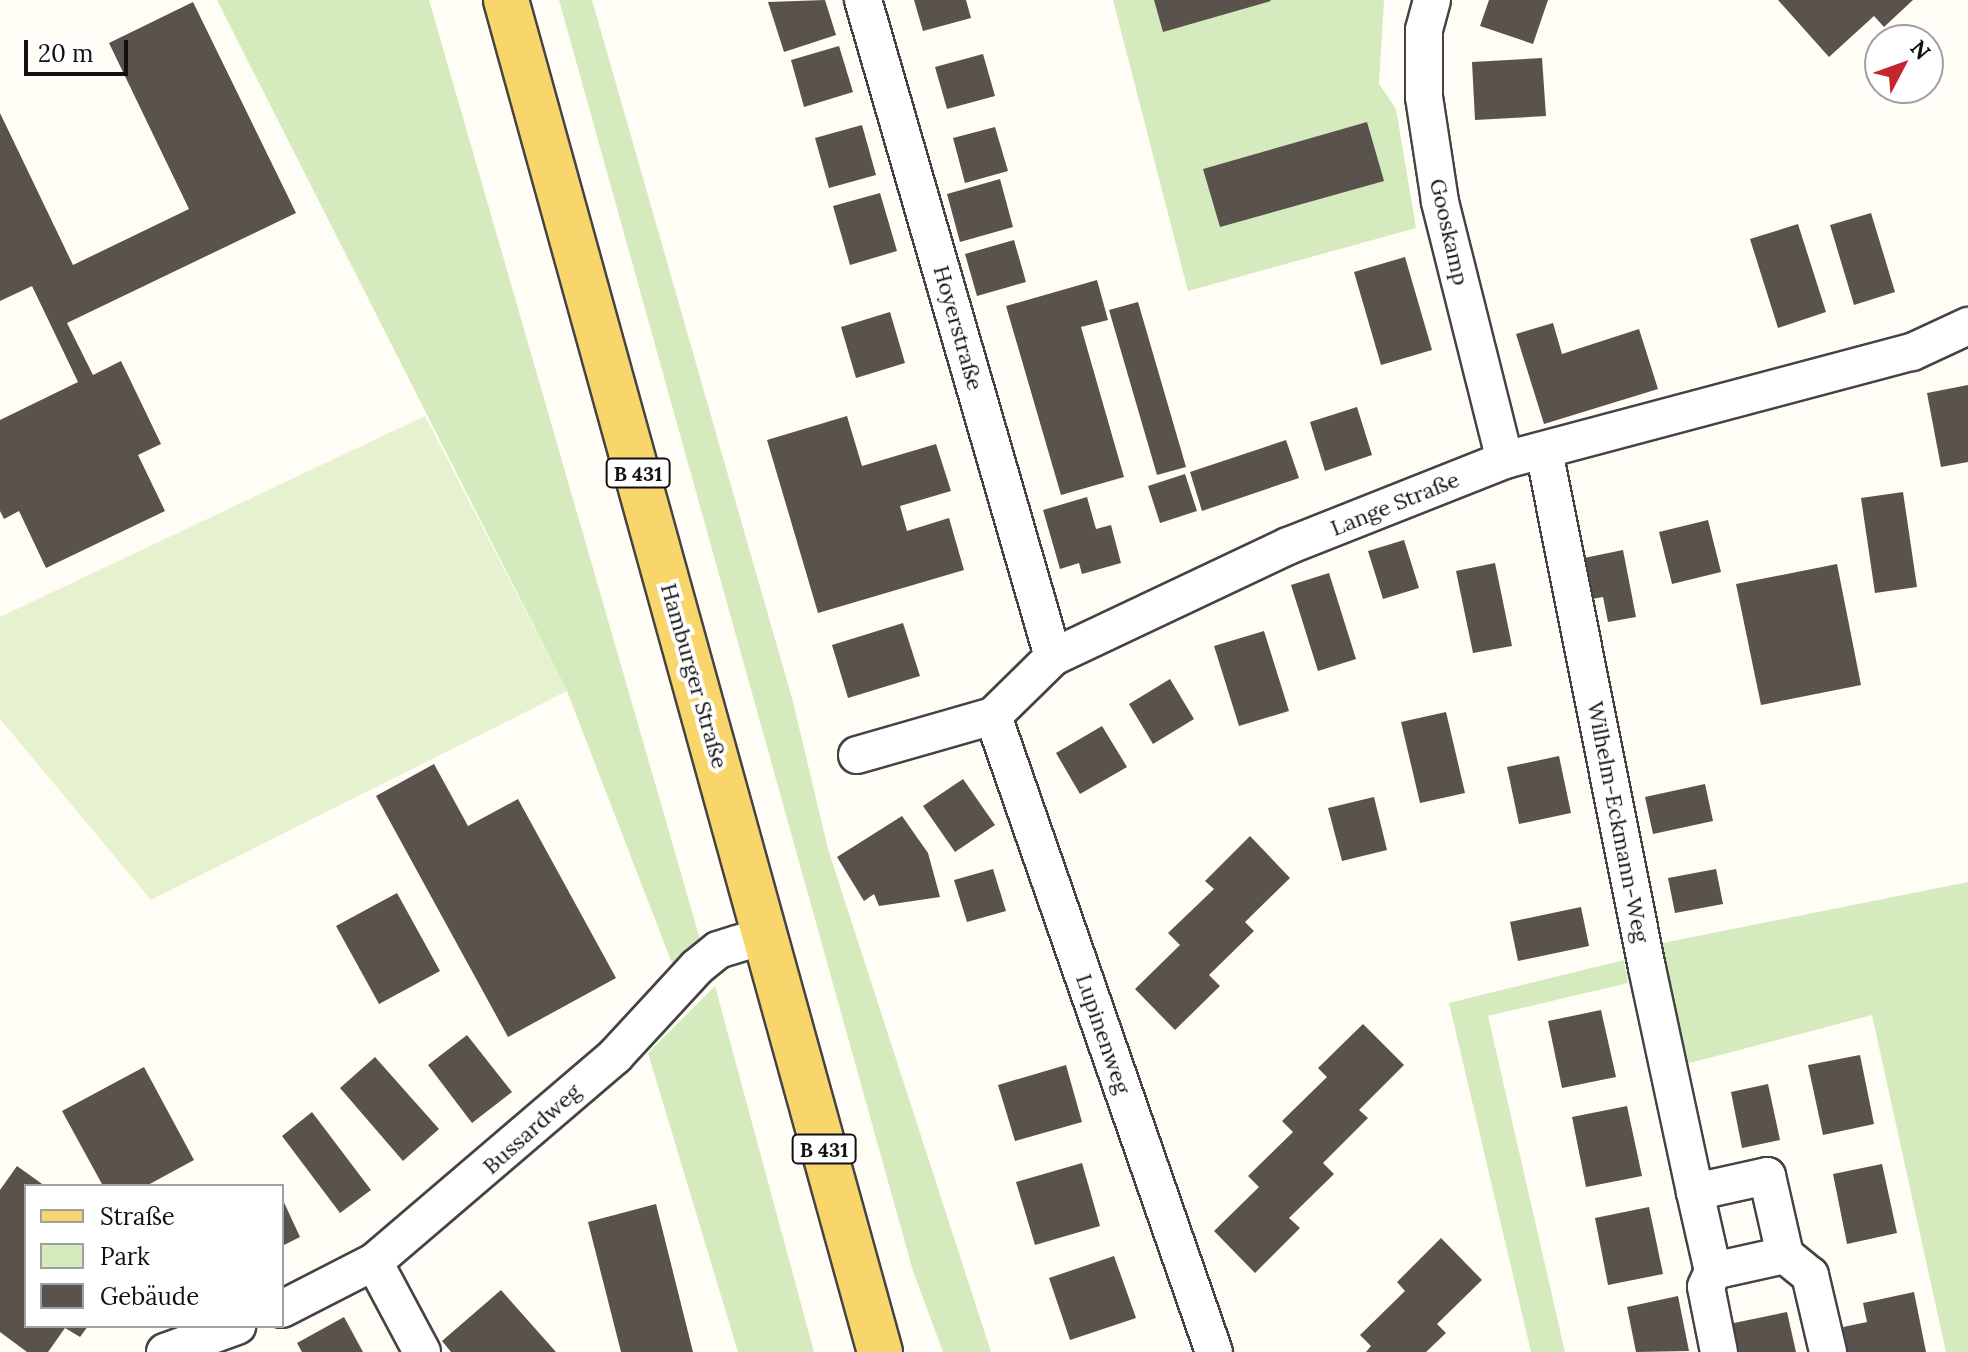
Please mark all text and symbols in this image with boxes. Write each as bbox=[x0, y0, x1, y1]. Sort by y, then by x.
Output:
scale bar bbox=[28, 24, 132, 74]
north arrow bbox=[1864, 24, 1944, 104]
text: N bbox=[1904, 34, 1937, 65]
text: 20 m bbox=[38, 38, 94, 69]
street label: Gooskamp bbox=[1424, 176, 1474, 288]
street label: Hoyerstraße bbox=[928, 263, 988, 393]
road number: B 431 bbox=[604, 457, 672, 489]
street label: Lange Straße bbox=[1327, 466, 1463, 542]
street label: Hamburger Straße bbox=[655, 580, 733, 772]
street label: Wilhelm-Eckmann-Weg bbox=[1582, 699, 1654, 945]
street label: Lupinenweg bbox=[1070, 971, 1136, 1097]
street label: Bussardweg bbox=[478, 1078, 586, 1180]
road number: B 431 bbox=[790, 1133, 858, 1165]
legend bbox=[24, 1184, 284, 1328]
text: Straße bbox=[100, 1201, 175, 1232]
text: Park bbox=[100, 1241, 150, 1272]
text: Gebäude bbox=[100, 1281, 199, 1312]

